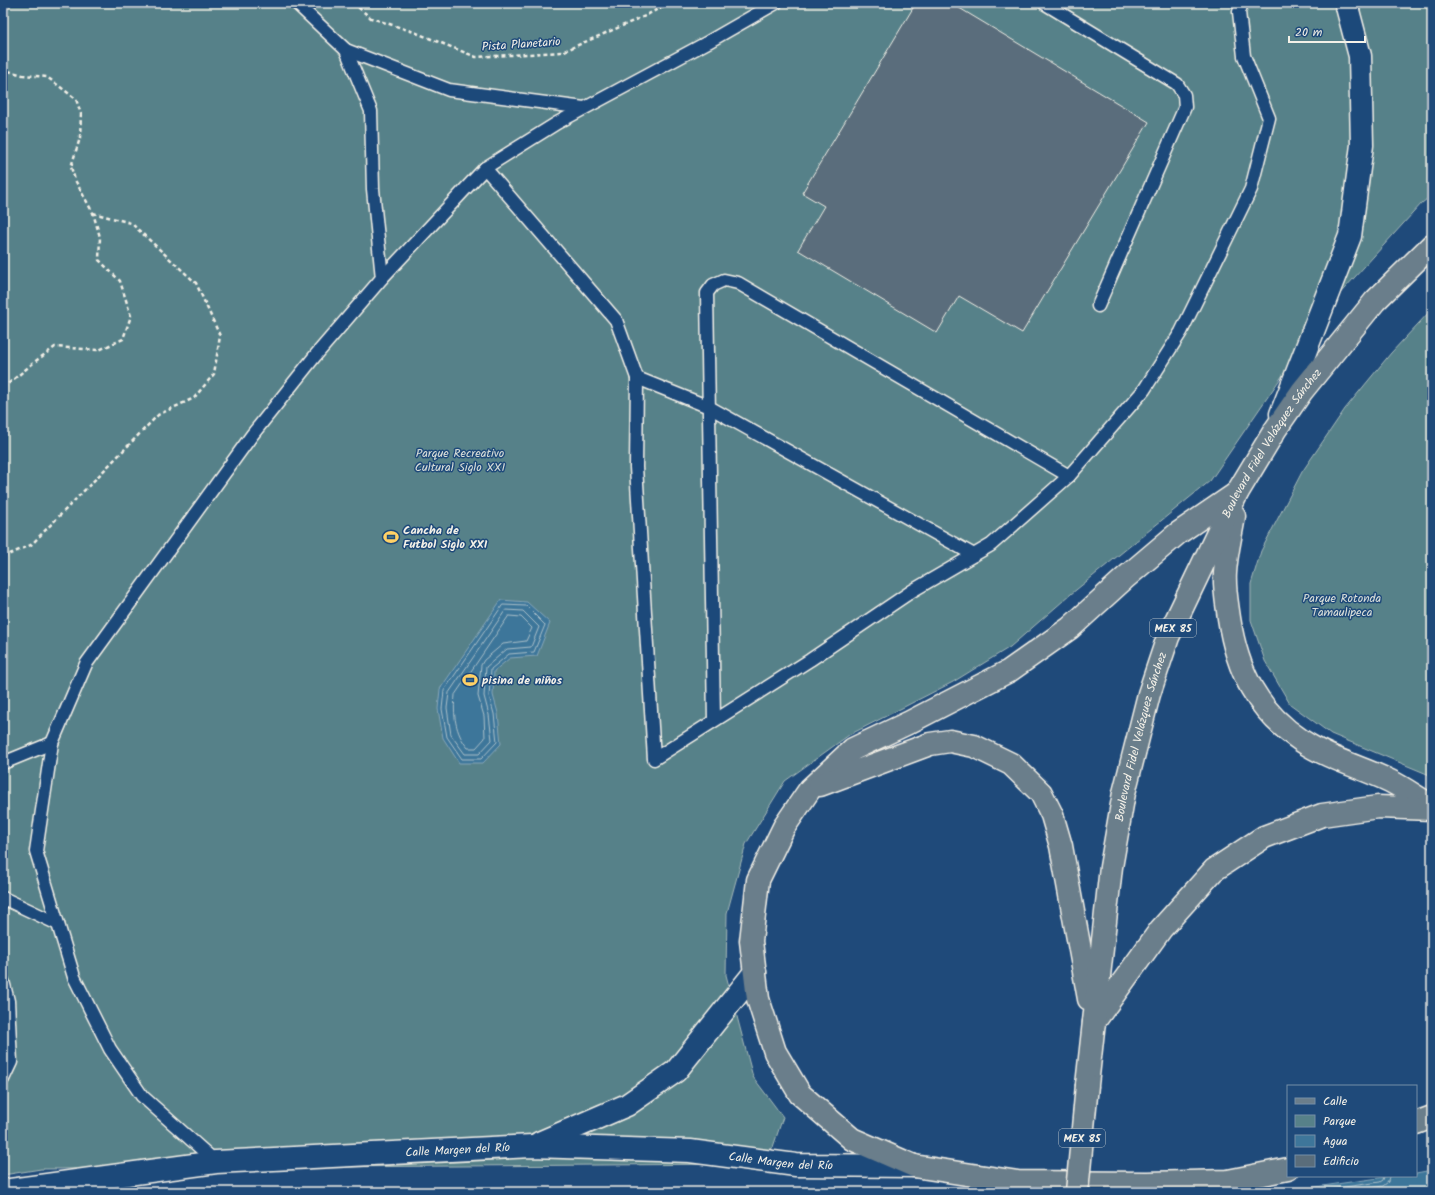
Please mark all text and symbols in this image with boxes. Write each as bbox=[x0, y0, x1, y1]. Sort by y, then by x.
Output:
scale bar bbox=[1289, 18, 1365, 44]
text: 20 m bbox=[1295, 23, 1323, 42]
street label: Pista Planetario bbox=[481, 32, 561, 57]
street label: Boulevard Fidel Velázquez Sánchez bbox=[1217, 364, 1327, 521]
park label: Parque Recreativo Cultural Siglo XXI bbox=[415, 444, 506, 477]
place label: Cancha de Futbol Siglo XXI bbox=[403, 521, 488, 554]
sports icon: Cancha de Futbol Siglo XXI bbox=[382, 528, 400, 546]
park label: Parque Rotonda Tamaulipeca bbox=[1303, 589, 1382, 622]
road number: MEX 85 bbox=[1150, 619, 1196, 637]
street label: Boulevard Fidel Velázquez Sánchez bbox=[1110, 650, 1172, 823]
sports icon: pisina de niños bbox=[461, 671, 479, 689]
place label: pisina de niños bbox=[481, 671, 562, 690]
legend bbox=[1287, 1085, 1417, 1177]
text: Calle bbox=[1323, 1092, 1348, 1111]
text: Parque bbox=[1323, 1112, 1357, 1131]
road number: MEX 85 bbox=[1059, 1129, 1105, 1147]
text: Agua bbox=[1323, 1132, 1348, 1151]
street label: Calle Margen del Río bbox=[405, 1138, 511, 1162]
street label: Calle Margen del Río bbox=[727, 1147, 833, 1175]
text: Edificio bbox=[1323, 1152, 1359, 1171]

